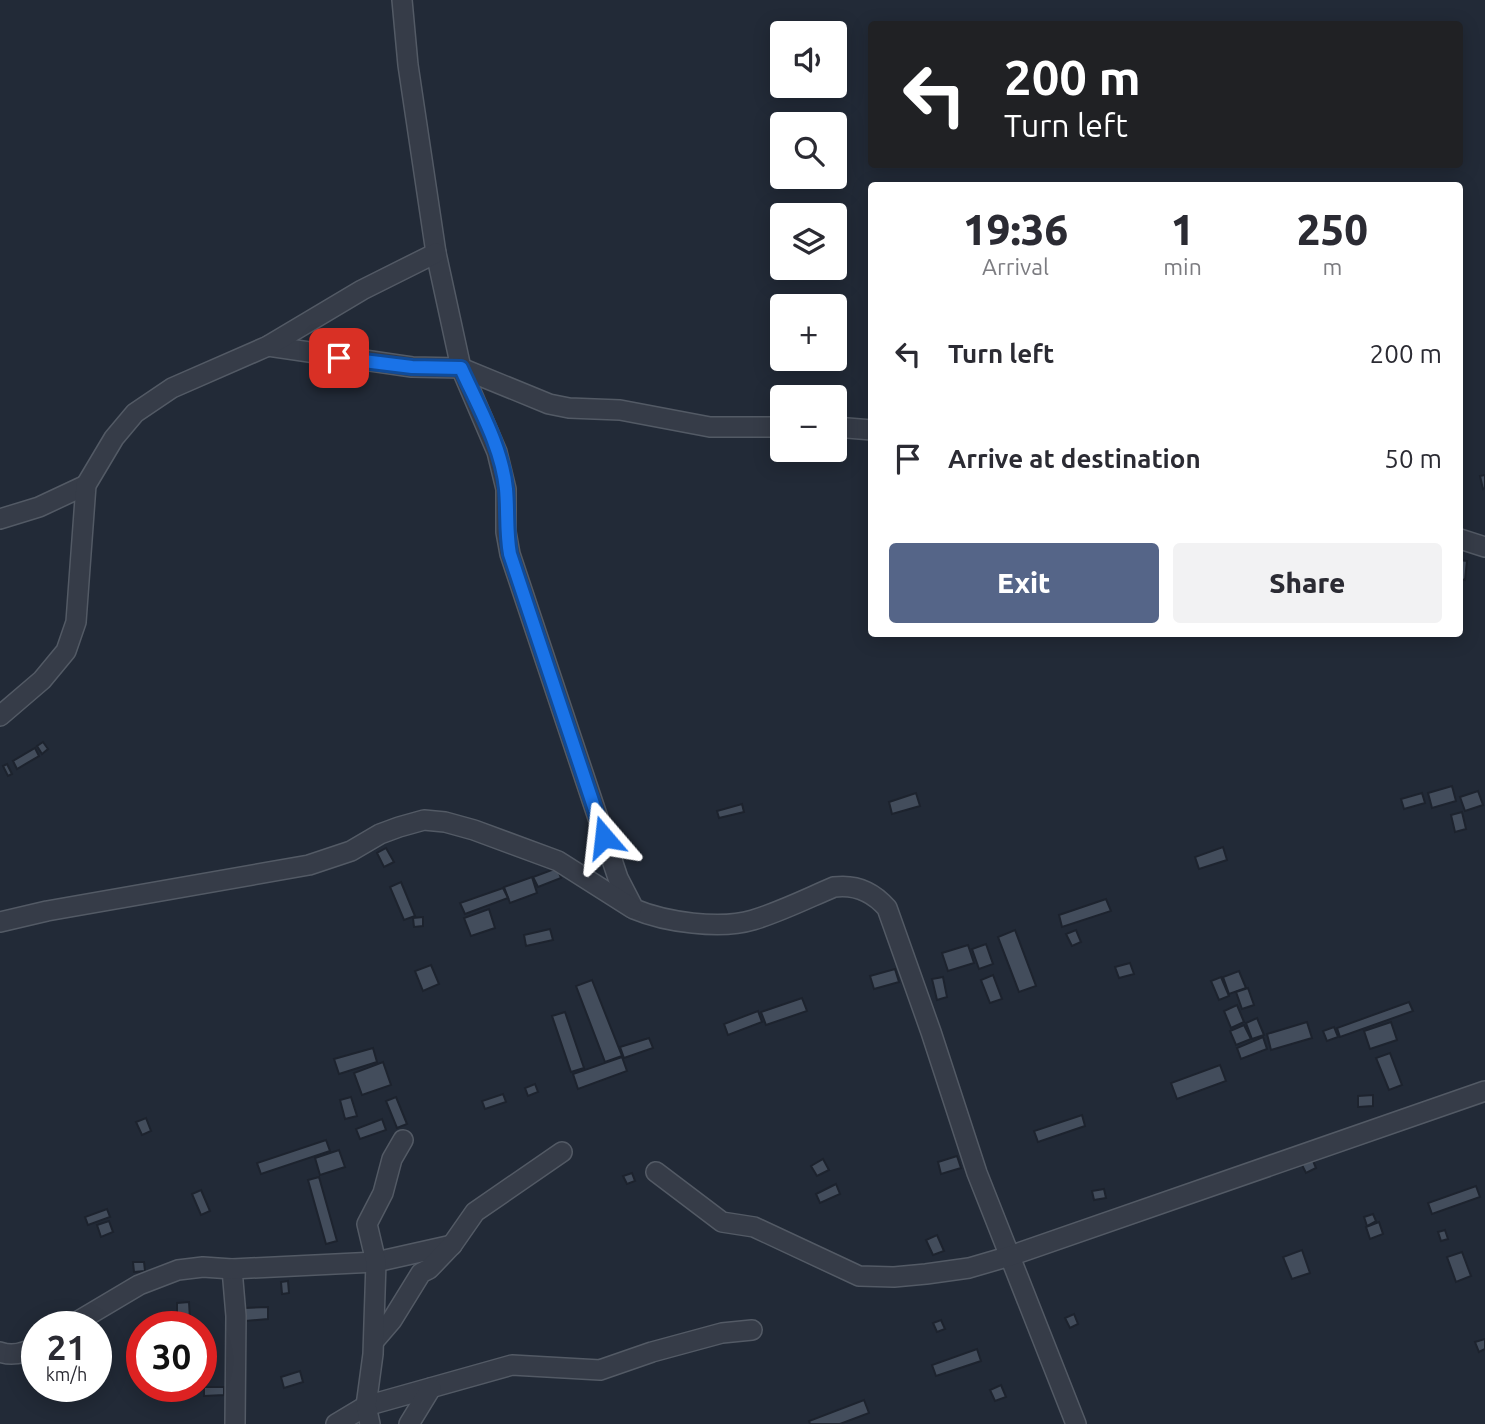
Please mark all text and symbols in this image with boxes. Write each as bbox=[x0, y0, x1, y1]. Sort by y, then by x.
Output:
map controls bbox=[770, 21, 847, 462]
button: sound bbox=[770, 21, 847, 98]
icon: left bbox=[889, 49, 980, 140]
text: 200 m bbox=[1004, 49, 1141, 104]
text: Turn left bbox=[1004, 107, 1128, 143]
button: search bbox=[770, 112, 847, 189]
button: layers bbox=[770, 203, 847, 280]
text: 19:36 bbox=[963, 206, 1068, 253]
text: 1 bbox=[1171, 206, 1194, 253]
text: 250 bbox=[1297, 206, 1368, 253]
text: Arrival bbox=[982, 254, 1049, 279]
text: min bbox=[1163, 254, 1202, 279]
text: m bbox=[1322, 254, 1342, 279]
button: + bbox=[770, 294, 847, 371]
pin bbox=[309, 328, 369, 388]
icon: left bbox=[889, 335, 927, 373]
icon: arrive bbox=[320, 339, 358, 377]
text: Turn left bbox=[948, 339, 1054, 368]
text: 200 m bbox=[1370, 339, 1442, 368]
button: − bbox=[770, 385, 847, 462]
icon: arrive bbox=[889, 440, 927, 478]
text: Arrive at destination bbox=[948, 444, 1201, 473]
text: 50 m bbox=[1384, 444, 1442, 473]
button: Exit bbox=[889, 543, 1159, 623]
button: Share bbox=[1173, 543, 1442, 623]
position arrow bbox=[567, 800, 641, 874]
speed limit sign: 30 bbox=[126, 1311, 217, 1402]
text: 21 bbox=[47, 1327, 86, 1367]
text: km/h bbox=[46, 1364, 87, 1384]

